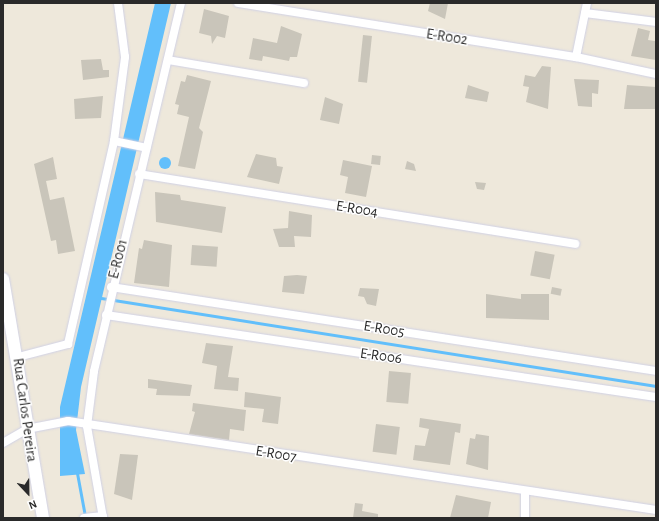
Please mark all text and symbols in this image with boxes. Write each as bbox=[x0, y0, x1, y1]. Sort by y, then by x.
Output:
street label: E-R002 bbox=[425, 25, 469, 49]
street label: E-R004 bbox=[335, 197, 379, 221]
street label: E-R001 bbox=[104, 237, 132, 281]
street label: E-R005 bbox=[362, 317, 406, 341]
street label: E-R006 bbox=[359, 344, 403, 368]
street label: Rua Carlos Pereira bbox=[9, 357, 41, 463]
street label: E-R007 bbox=[254, 442, 298, 466]
north arrow bbox=[8, 473, 48, 513]
text: N bbox=[27, 498, 38, 511]

